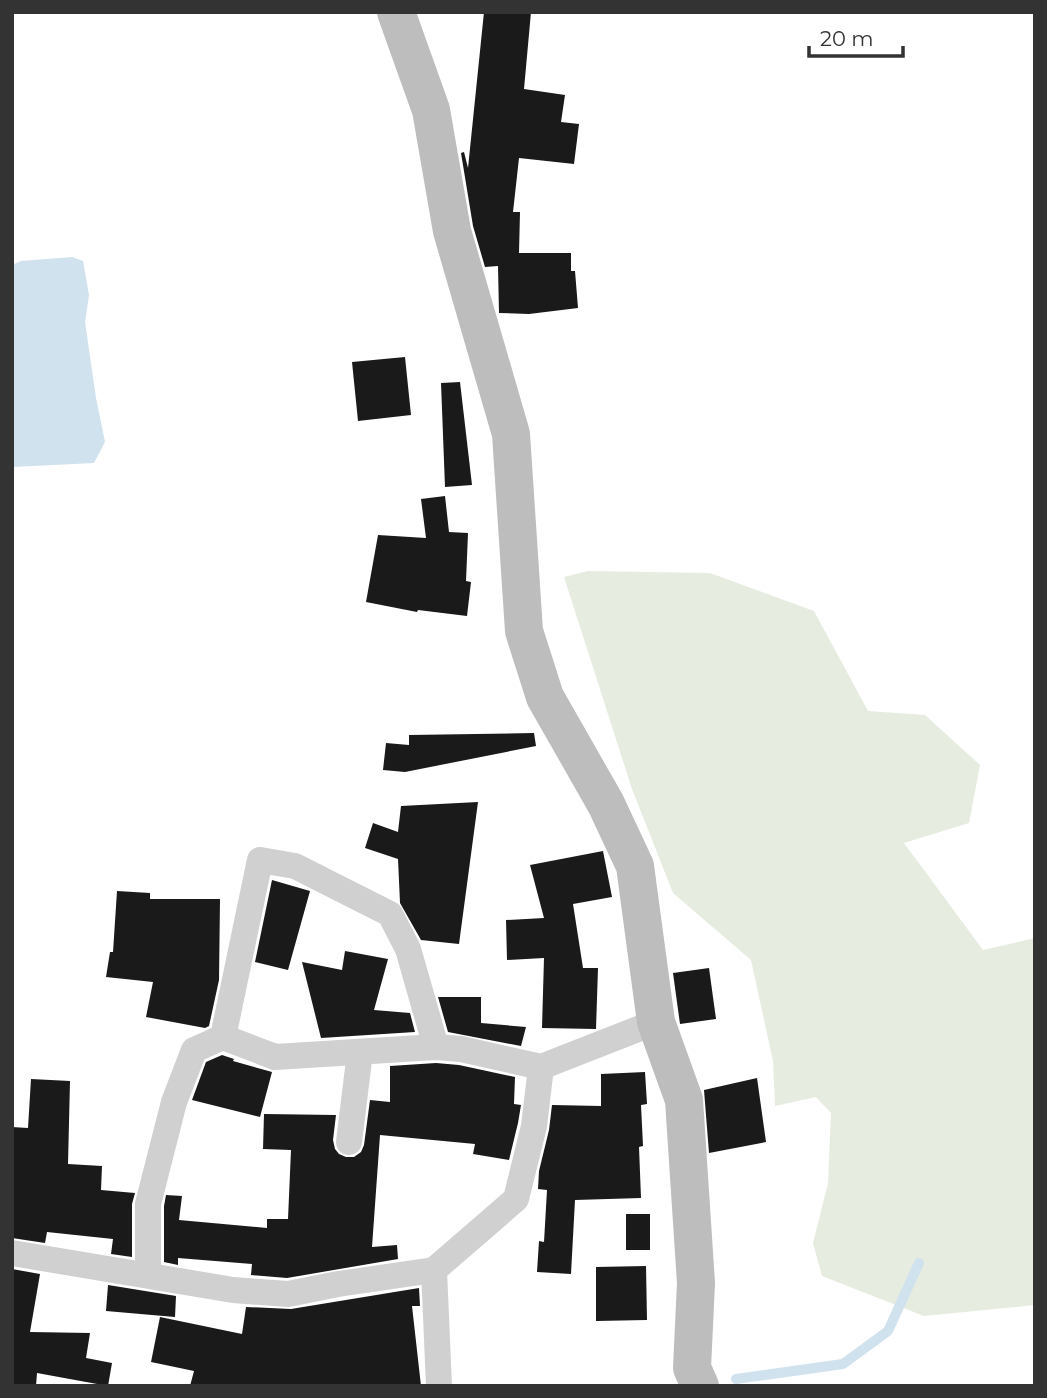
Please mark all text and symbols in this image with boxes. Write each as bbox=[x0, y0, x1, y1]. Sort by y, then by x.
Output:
scale bar bbox=[809, 14, 904, 58]
text: 20 m bbox=[820, 26, 874, 51]

